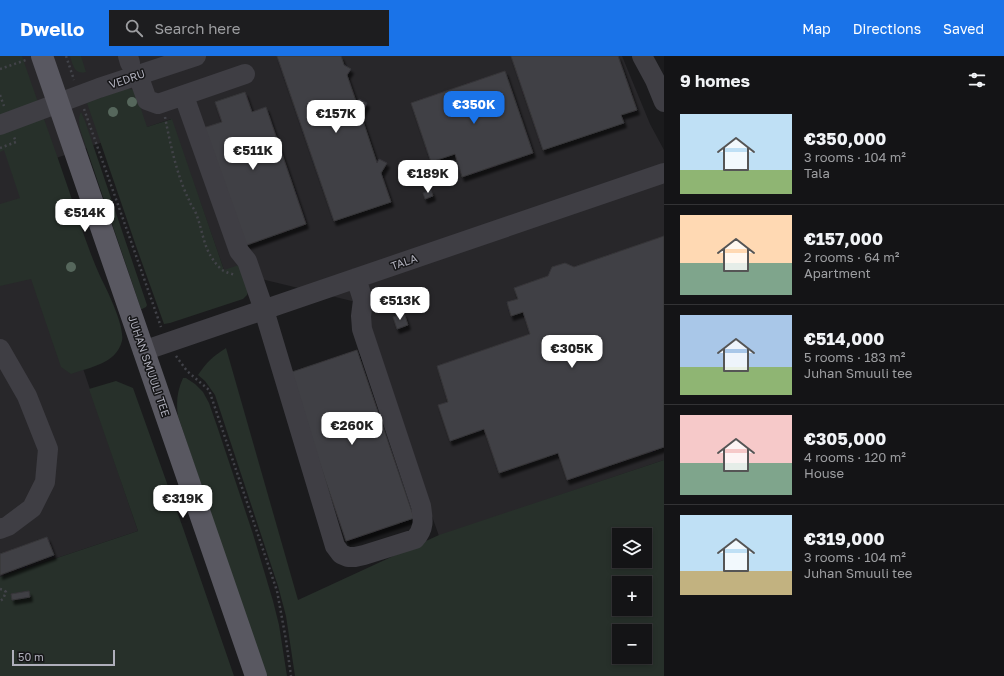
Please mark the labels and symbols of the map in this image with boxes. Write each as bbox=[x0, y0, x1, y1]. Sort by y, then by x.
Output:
street label: VEDRU bbox=[107, 66, 147, 91]
pin: €350K bbox=[446, 91, 502, 125]
pin: €157K bbox=[308, 100, 364, 134]
pin: €511K bbox=[225, 137, 281, 171]
pin: €189K bbox=[400, 160, 456, 194]
pin: €514K bbox=[57, 199, 113, 233]
street label: TALA bbox=[389, 251, 419, 272]
pin: €513K bbox=[372, 287, 428, 321]
street label: JUHAN SMUULI TEE bbox=[126, 313, 173, 418]
pin: €305K bbox=[544, 335, 600, 369]
pin: €260K bbox=[324, 412, 380, 446]
pin: €319K bbox=[155, 485, 211, 519]
scale bar bbox=[12, 648, 115, 667]

